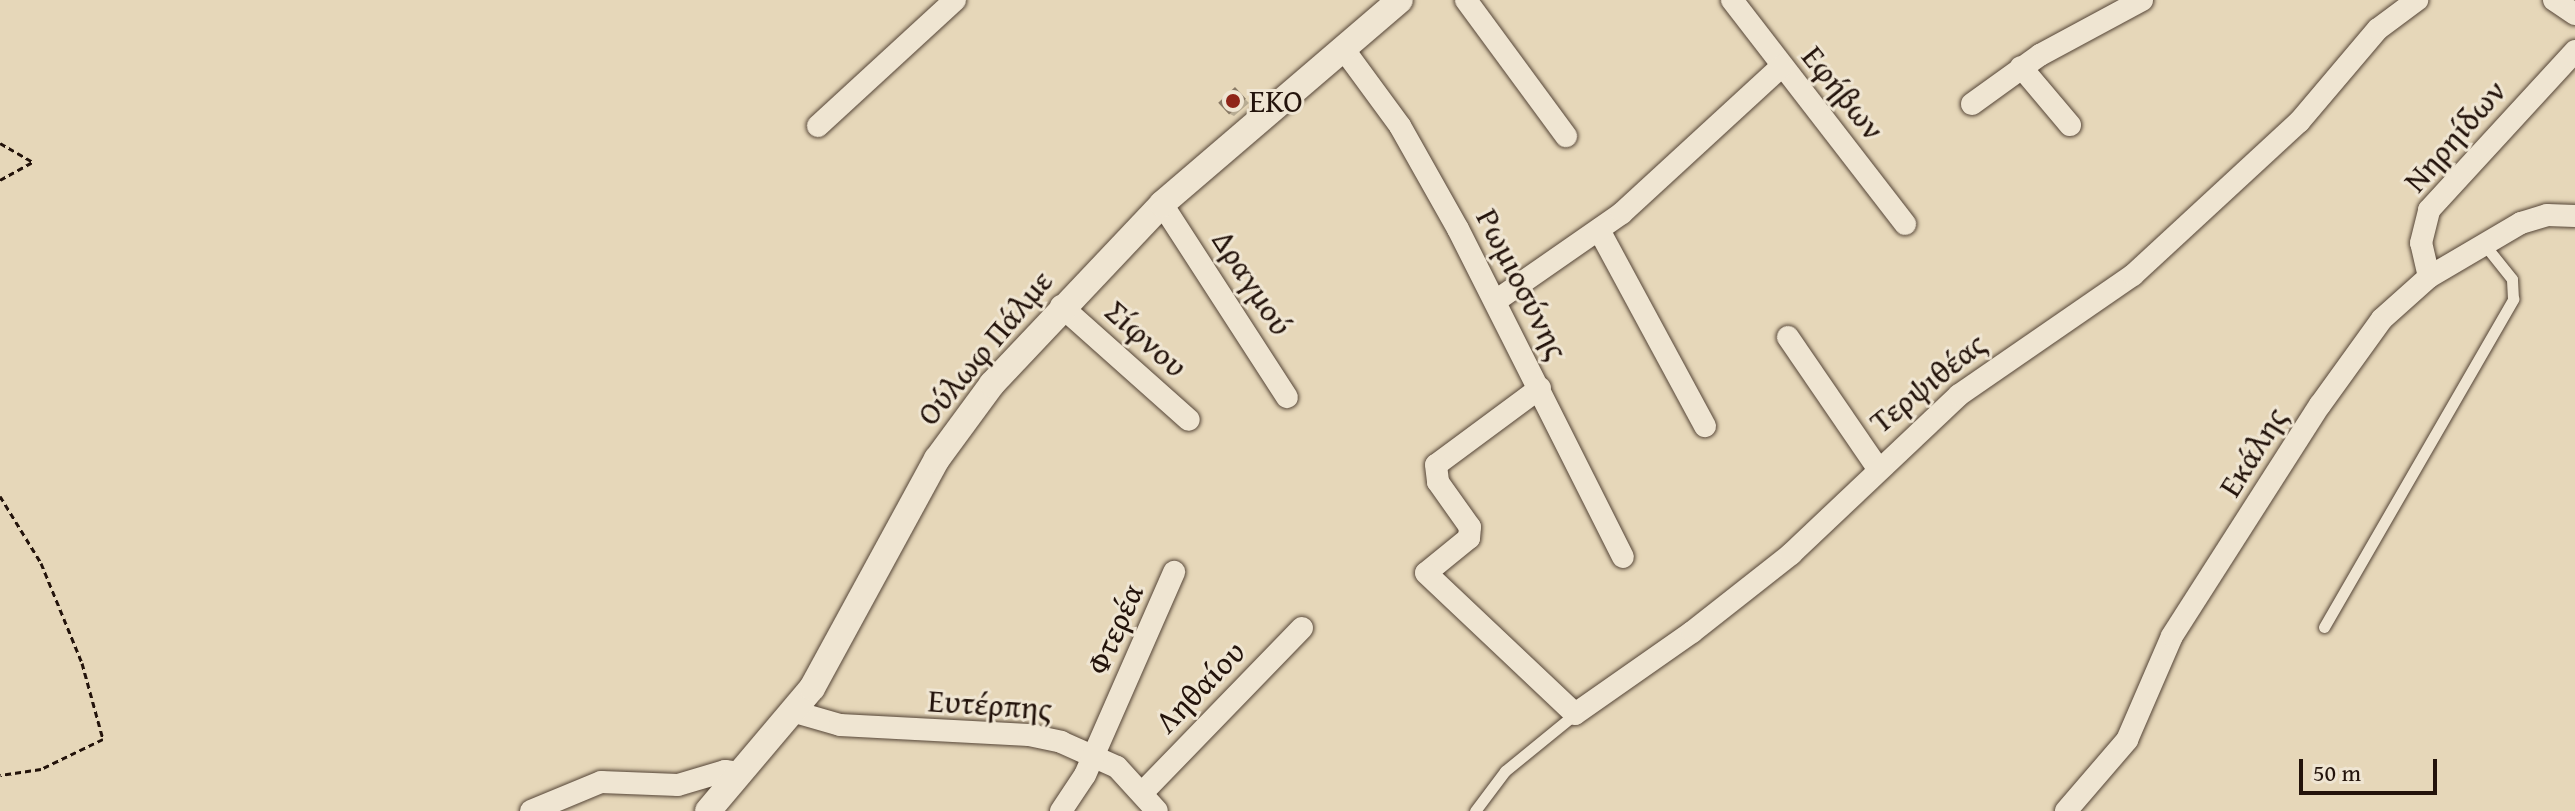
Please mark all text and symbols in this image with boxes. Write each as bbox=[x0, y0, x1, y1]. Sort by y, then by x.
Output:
street label: Εφήβων bbox=[1793, 38, 1893, 148]
street label: Νηρηίδων bbox=[2396, 72, 2514, 200]
place label: EKO bbox=[1249, 82, 1303, 120]
marker: EKO bbox=[1224, 92, 1242, 110]
street label: Ρωμιοσύνης bbox=[1468, 202, 1576, 366]
street label: Δραγμού bbox=[1204, 223, 1300, 343]
street label: Ούλωφ Πάλμε bbox=[909, 263, 1061, 433]
street label: Σίφνου bbox=[1097, 292, 1195, 386]
street label: Τερψιθέας bbox=[1862, 325, 1994, 441]
street label: Εκάλης bbox=[2211, 400, 2295, 504]
street label: Φτερέα bbox=[1078, 578, 1152, 680]
street label: Ληθαίου bbox=[1147, 633, 1253, 741]
street label: Ευτέρπης bbox=[927, 682, 1053, 728]
scale bar bbox=[2303, 743, 2441, 793]
text: 50 m bbox=[2313, 755, 2361, 790]

